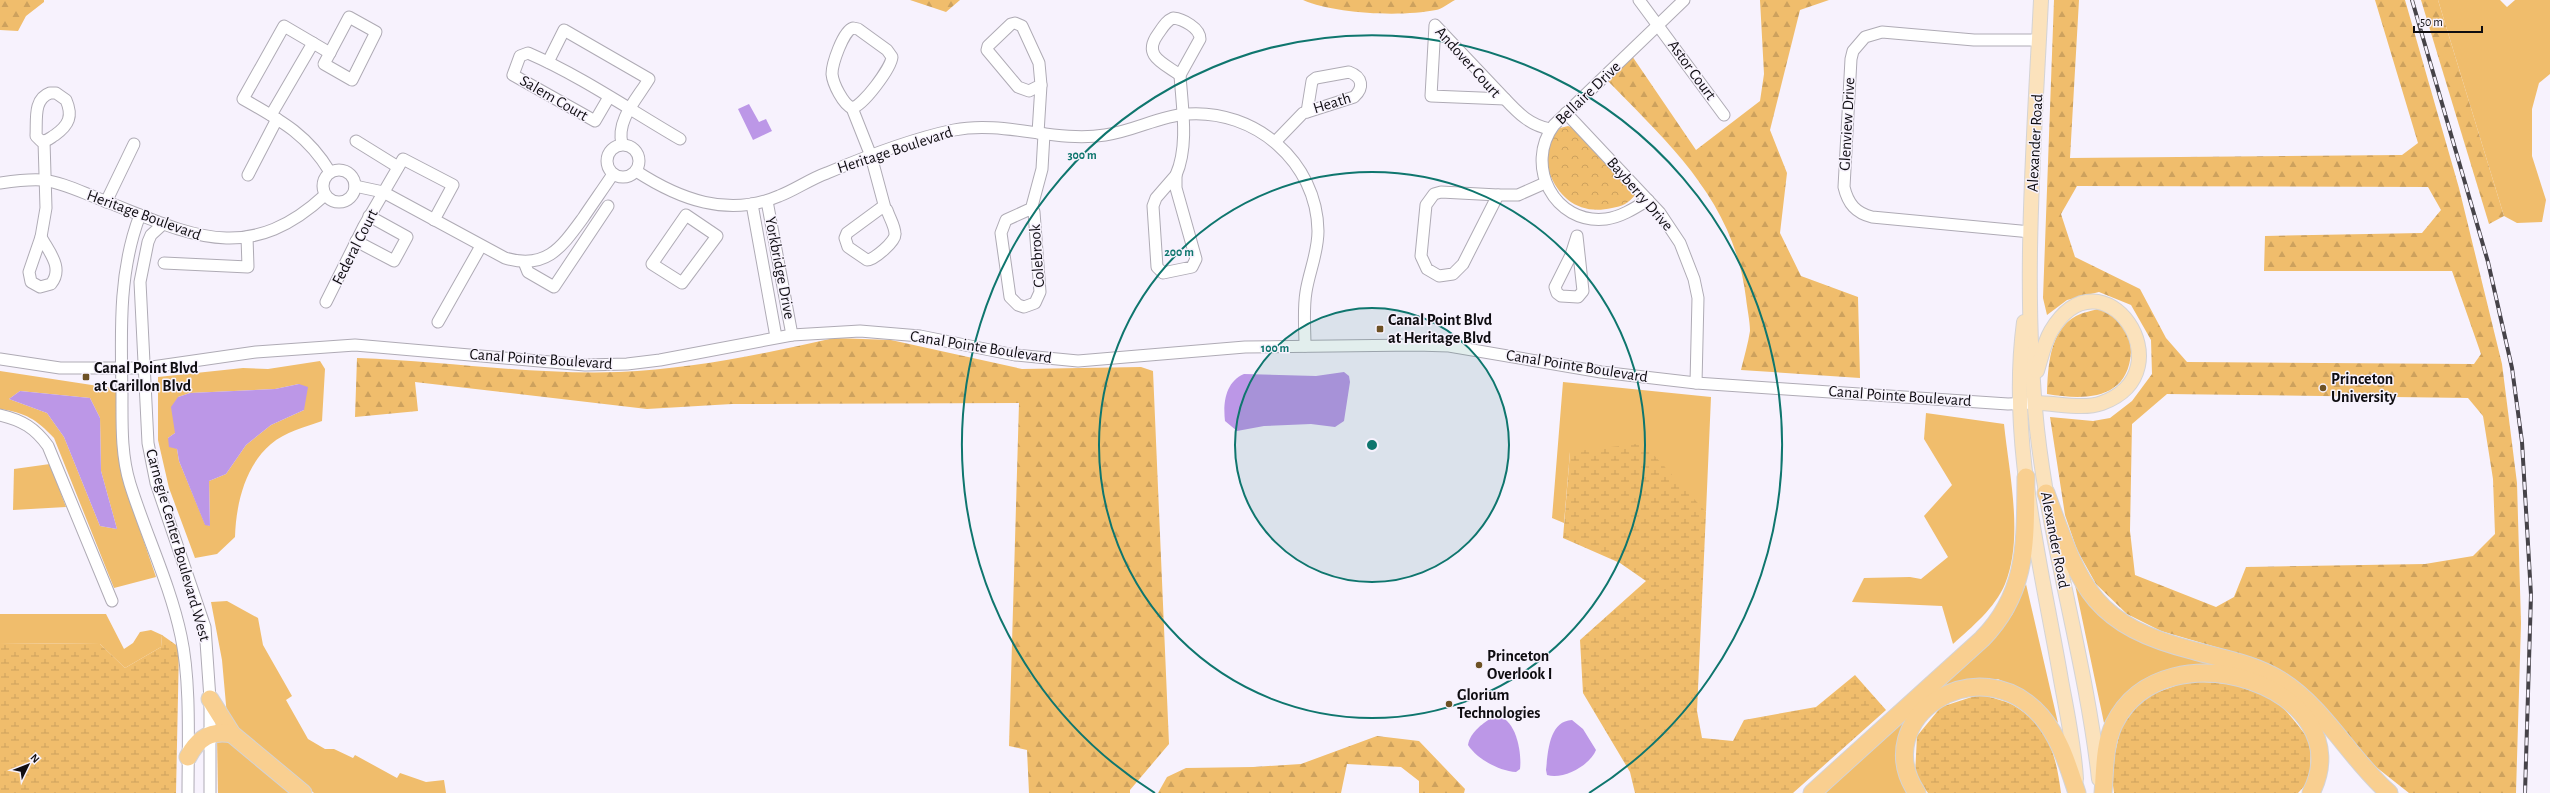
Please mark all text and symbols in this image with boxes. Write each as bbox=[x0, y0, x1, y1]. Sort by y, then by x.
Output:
scale bar bbox=[2414, 8, 2482, 34]
text: 50 m bbox=[2420, 16, 2443, 28]
street label: Andover Court bbox=[1432, 24, 1504, 100]
street label: Astor Court bbox=[1665, 37, 1719, 103]
street label: Bellaire Drive bbox=[1552, 58, 1624, 128]
street label: Salem Court bbox=[517, 72, 591, 124]
street label: Glenview Drive bbox=[1837, 77, 1857, 171]
street label: Heath bbox=[1311, 90, 1353, 116]
street label: Alexander Road bbox=[2024, 94, 2046, 192]
street label: Heritage Boulevard bbox=[835, 124, 955, 176]
text: 300 m bbox=[1067, 149, 1097, 161]
street label: Bayberry Drive bbox=[1603, 154, 1676, 234]
street label: Heritage Boulevard bbox=[85, 187, 203, 243]
street label: Federal Court bbox=[329, 207, 381, 287]
street label: Yorkbridge Drive bbox=[762, 215, 798, 321]
street label: Colebrook bbox=[1027, 223, 1047, 288]
text: 200 m bbox=[1164, 246, 1194, 258]
place label: Canal Point Blvd at Heritage Blvd bbox=[1388, 312, 1493, 346]
marker: Canal Point Blvd at Heritage Blvd bbox=[1375, 324, 1385, 334]
street label: Canal Pointe Boulevard bbox=[909, 328, 1053, 366]
text: 100 m bbox=[1261, 342, 1289, 354]
street label: Canal Pointe Boulevard bbox=[469, 346, 613, 372]
street label: Canal Pointe Boulevard bbox=[1505, 347, 1649, 385]
place label: Canal Point Blvd at Carillon Blvd bbox=[94, 360, 199, 394]
place label: Princeton University bbox=[2331, 371, 2397, 406]
marker: Canal Point Blvd at Carillon Blvd bbox=[81, 372, 91, 382]
street label: Canal Pointe Boulevard bbox=[1828, 383, 1972, 409]
marker: Princeton University bbox=[2318, 383, 2328, 393]
centre of rings bbox=[1365, 438, 1379, 452]
street label: Carnegie Center Boulevard West bbox=[143, 447, 213, 643]
street label: Alexander Road bbox=[2038, 490, 2072, 590]
place label: Princeton Overlook I bbox=[1487, 648, 1552, 682]
marker: Princeton Overlook I bbox=[1474, 660, 1484, 670]
place label: Glorium Technologies bbox=[1457, 687, 1540, 721]
marker: Glorium Technologies bbox=[1444, 699, 1454, 709]
north arrow bbox=[8, 745, 48, 785]
text: N bbox=[28, 752, 42, 765]

